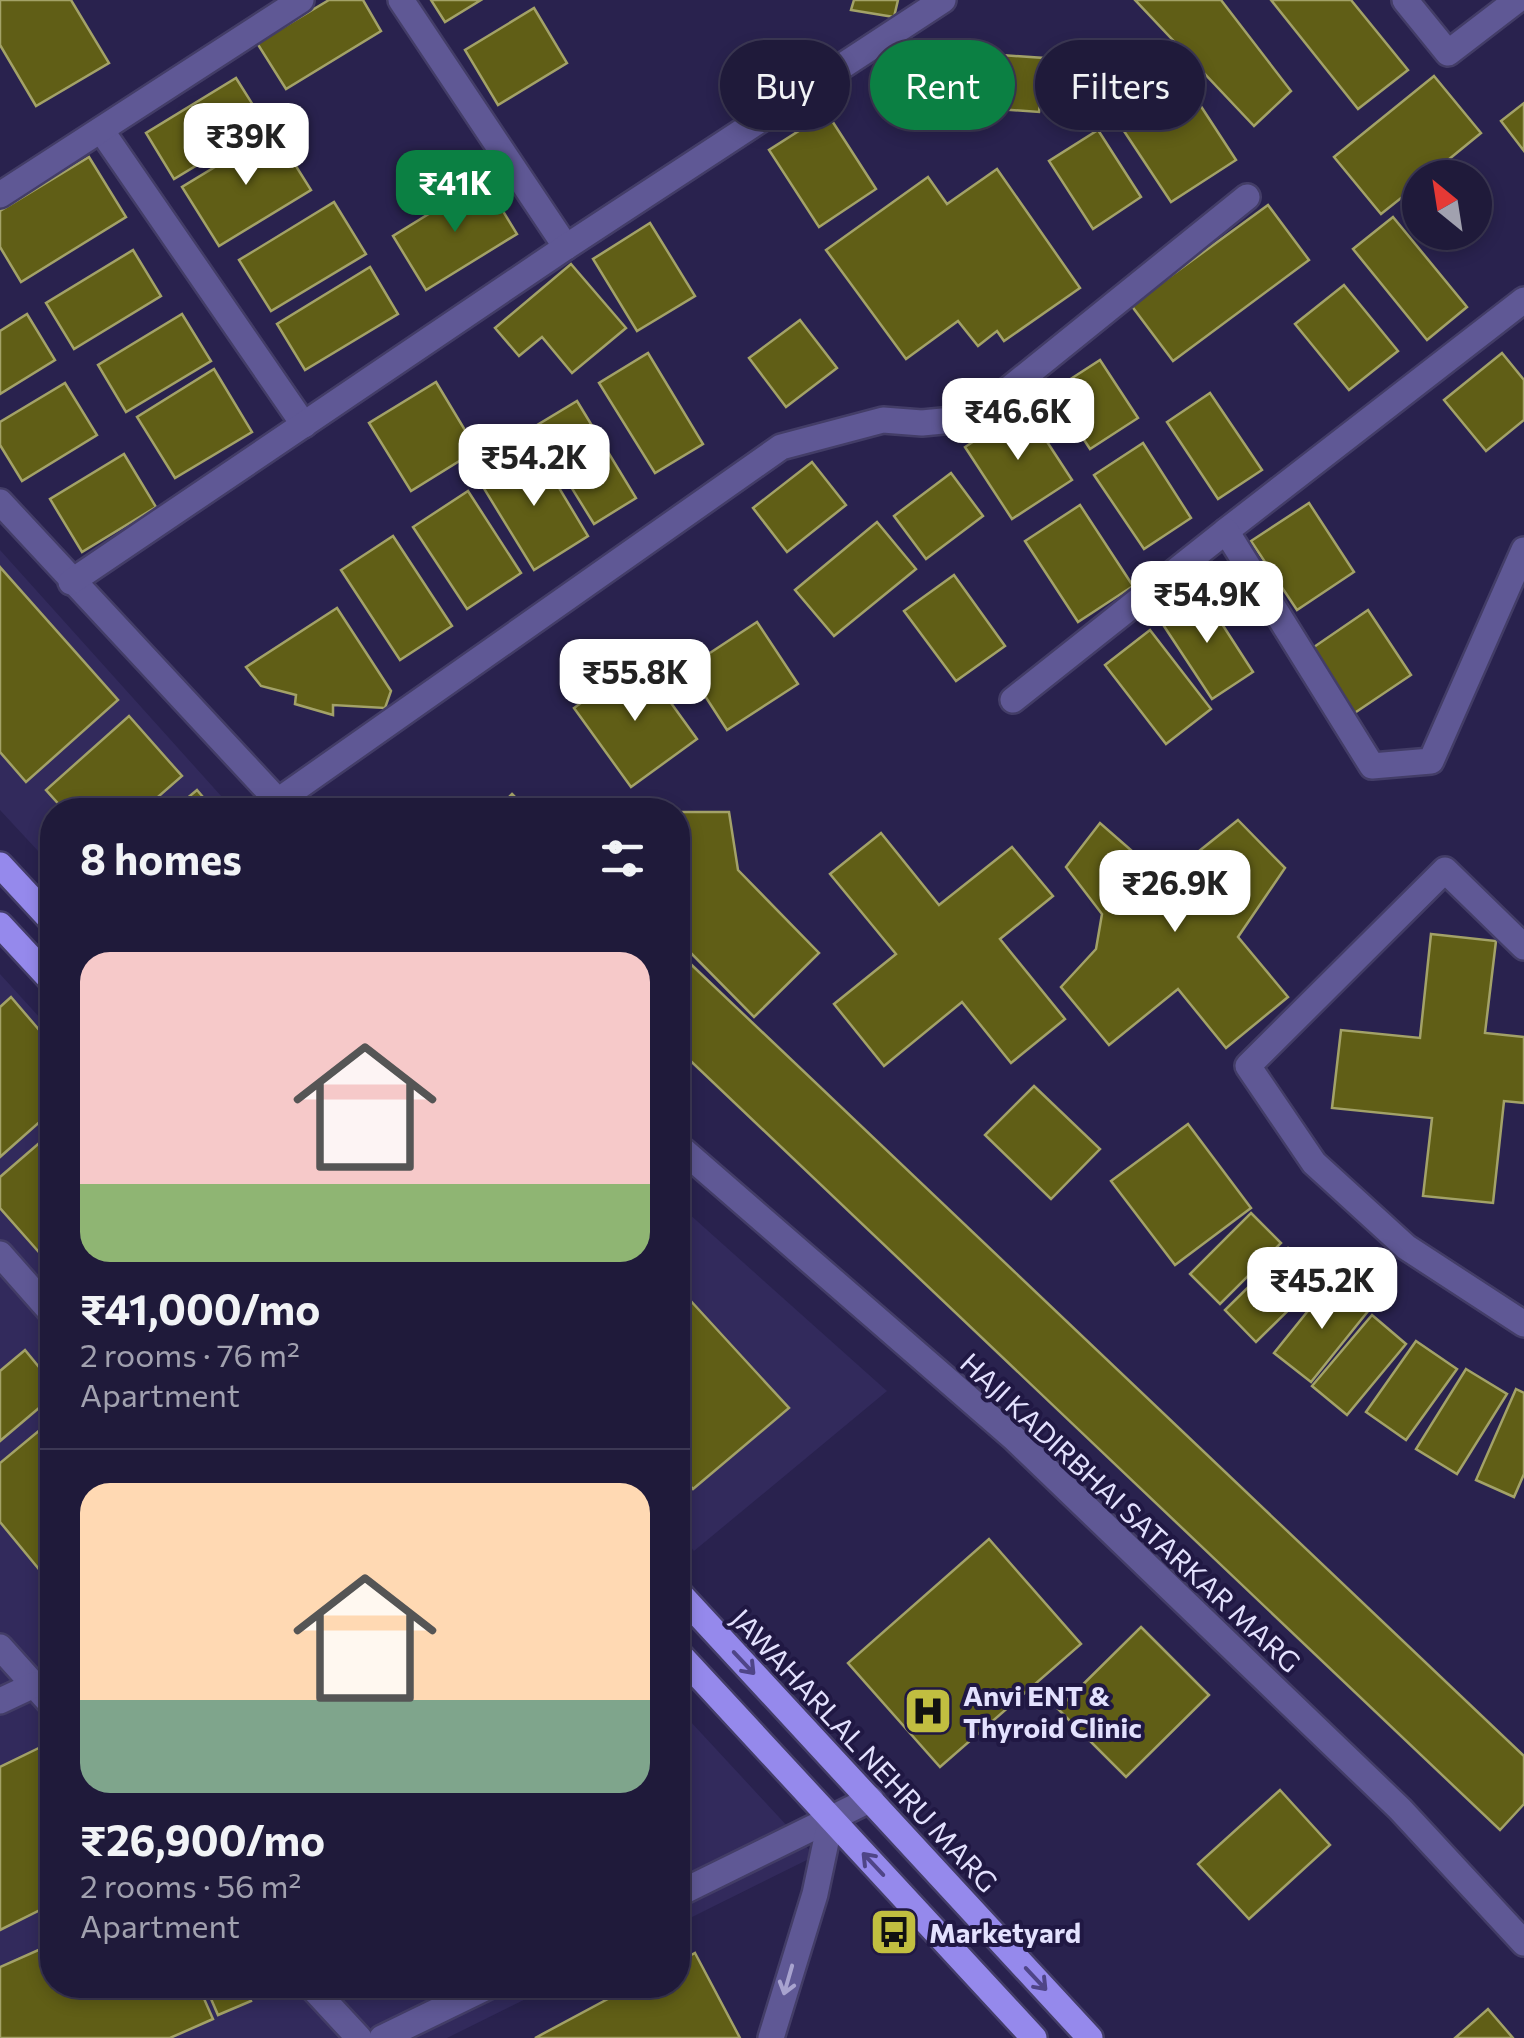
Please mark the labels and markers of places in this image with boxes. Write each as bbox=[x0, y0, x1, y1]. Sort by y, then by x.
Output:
pin: ₹39K bbox=[187, 103, 305, 188]
pin: ₹41K bbox=[396, 150, 514, 235]
pin: ₹46.6K bbox=[937, 378, 1099, 463]
pin: ₹54.2K bbox=[453, 424, 615, 509]
pin: ₹54.9K bbox=[1126, 561, 1288, 646]
pin: ₹55.8K bbox=[554, 639, 716, 724]
pin: ₹26.9K bbox=[1094, 850, 1256, 935]
pin: ₹45.2K bbox=[1241, 1247, 1403, 1332]
place label: Anvi ENT & Thyroid Clinic bbox=[963, 1678, 1142, 1744]
hospital icon: Anvi ENT & Thyroid Clinic bbox=[902, 1685, 954, 1737]
bus stop icon: Marketyard bbox=[868, 1906, 920, 1958]
place label: Marketyard bbox=[929, 1915, 1081, 1949]

